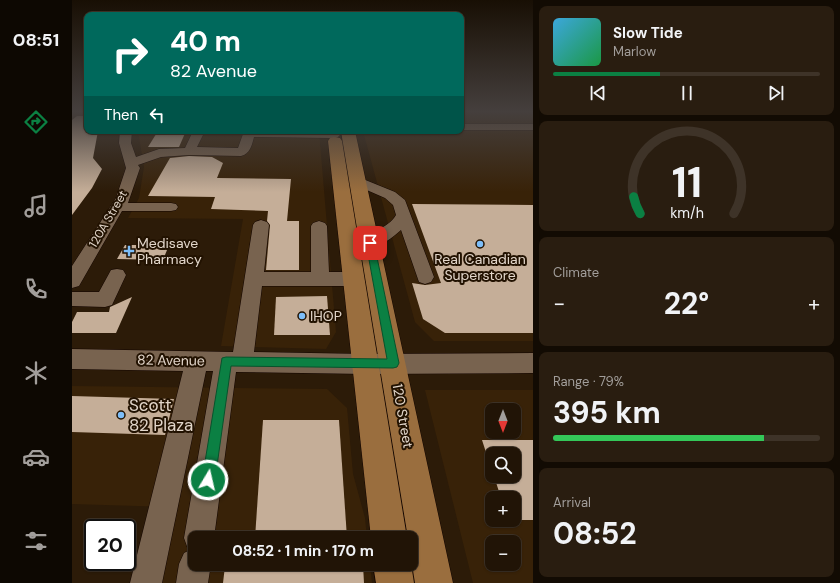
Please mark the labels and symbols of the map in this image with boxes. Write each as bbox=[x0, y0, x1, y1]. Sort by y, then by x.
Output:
street label: 120A Street bbox=[85, 187, 131, 250]
pin bbox=[353, 226, 387, 260]
place label: Medisave Pharmacy bbox=[137, 234, 202, 268]
marker: Real Canadian Superstore bbox=[475, 239, 485, 249]
marker: Medisave Pharmacy bbox=[124, 246, 134, 256]
place label: Real Canadian Superstore bbox=[434, 250, 526, 284]
place label: IHOP bbox=[310, 307, 342, 325]
marker: IHOP bbox=[297, 311, 307, 321]
street label: 82 Avenue bbox=[137, 350, 205, 370]
street label: 120 Street bbox=[388, 382, 418, 450]
place label: Scott 82 Plaza bbox=[129, 394, 193, 436]
north arrow bbox=[485, 403, 521, 439]
marker: Scott 82 Plaza bbox=[116, 410, 126, 420]
position arrow bbox=[187, 459, 229, 501]
speed limit sign: 20 bbox=[84, 519, 136, 571]

